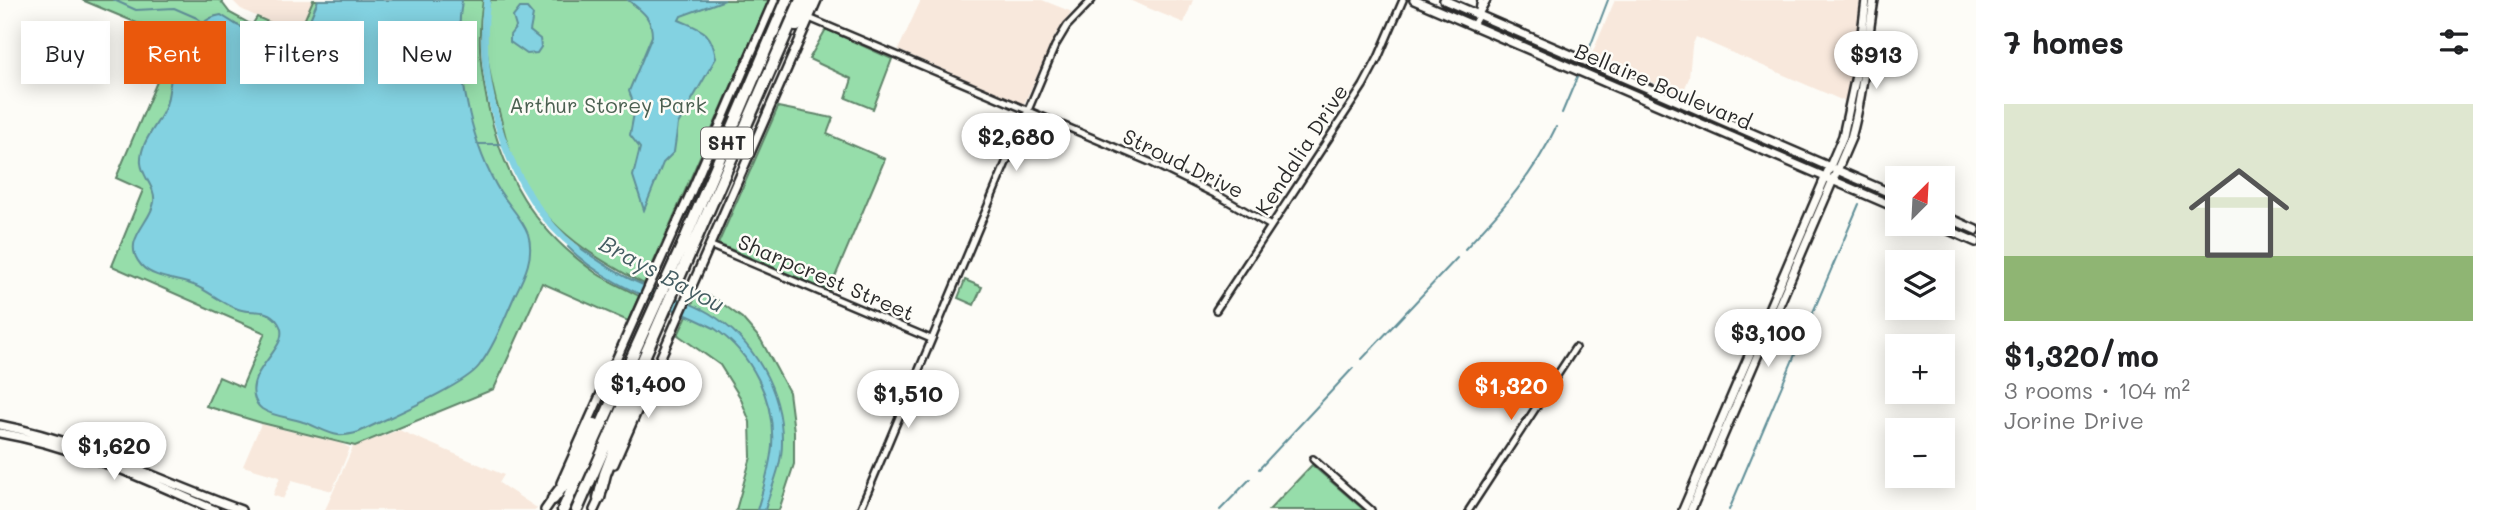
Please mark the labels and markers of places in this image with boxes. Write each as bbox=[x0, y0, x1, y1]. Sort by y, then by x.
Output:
pin: $913 bbox=[1835, 32, 1917, 91]
pin: $2,680 bbox=[959, 114, 1073, 173]
pin: $3,100 bbox=[1711, 310, 1825, 369]
pin: $1,400 bbox=[591, 360, 705, 420]
pin: $1,320 bbox=[1454, 362, 1568, 422]
pin: $1,510 bbox=[851, 370, 965, 430]
pin: $1,620 bbox=[57, 422, 171, 482]

